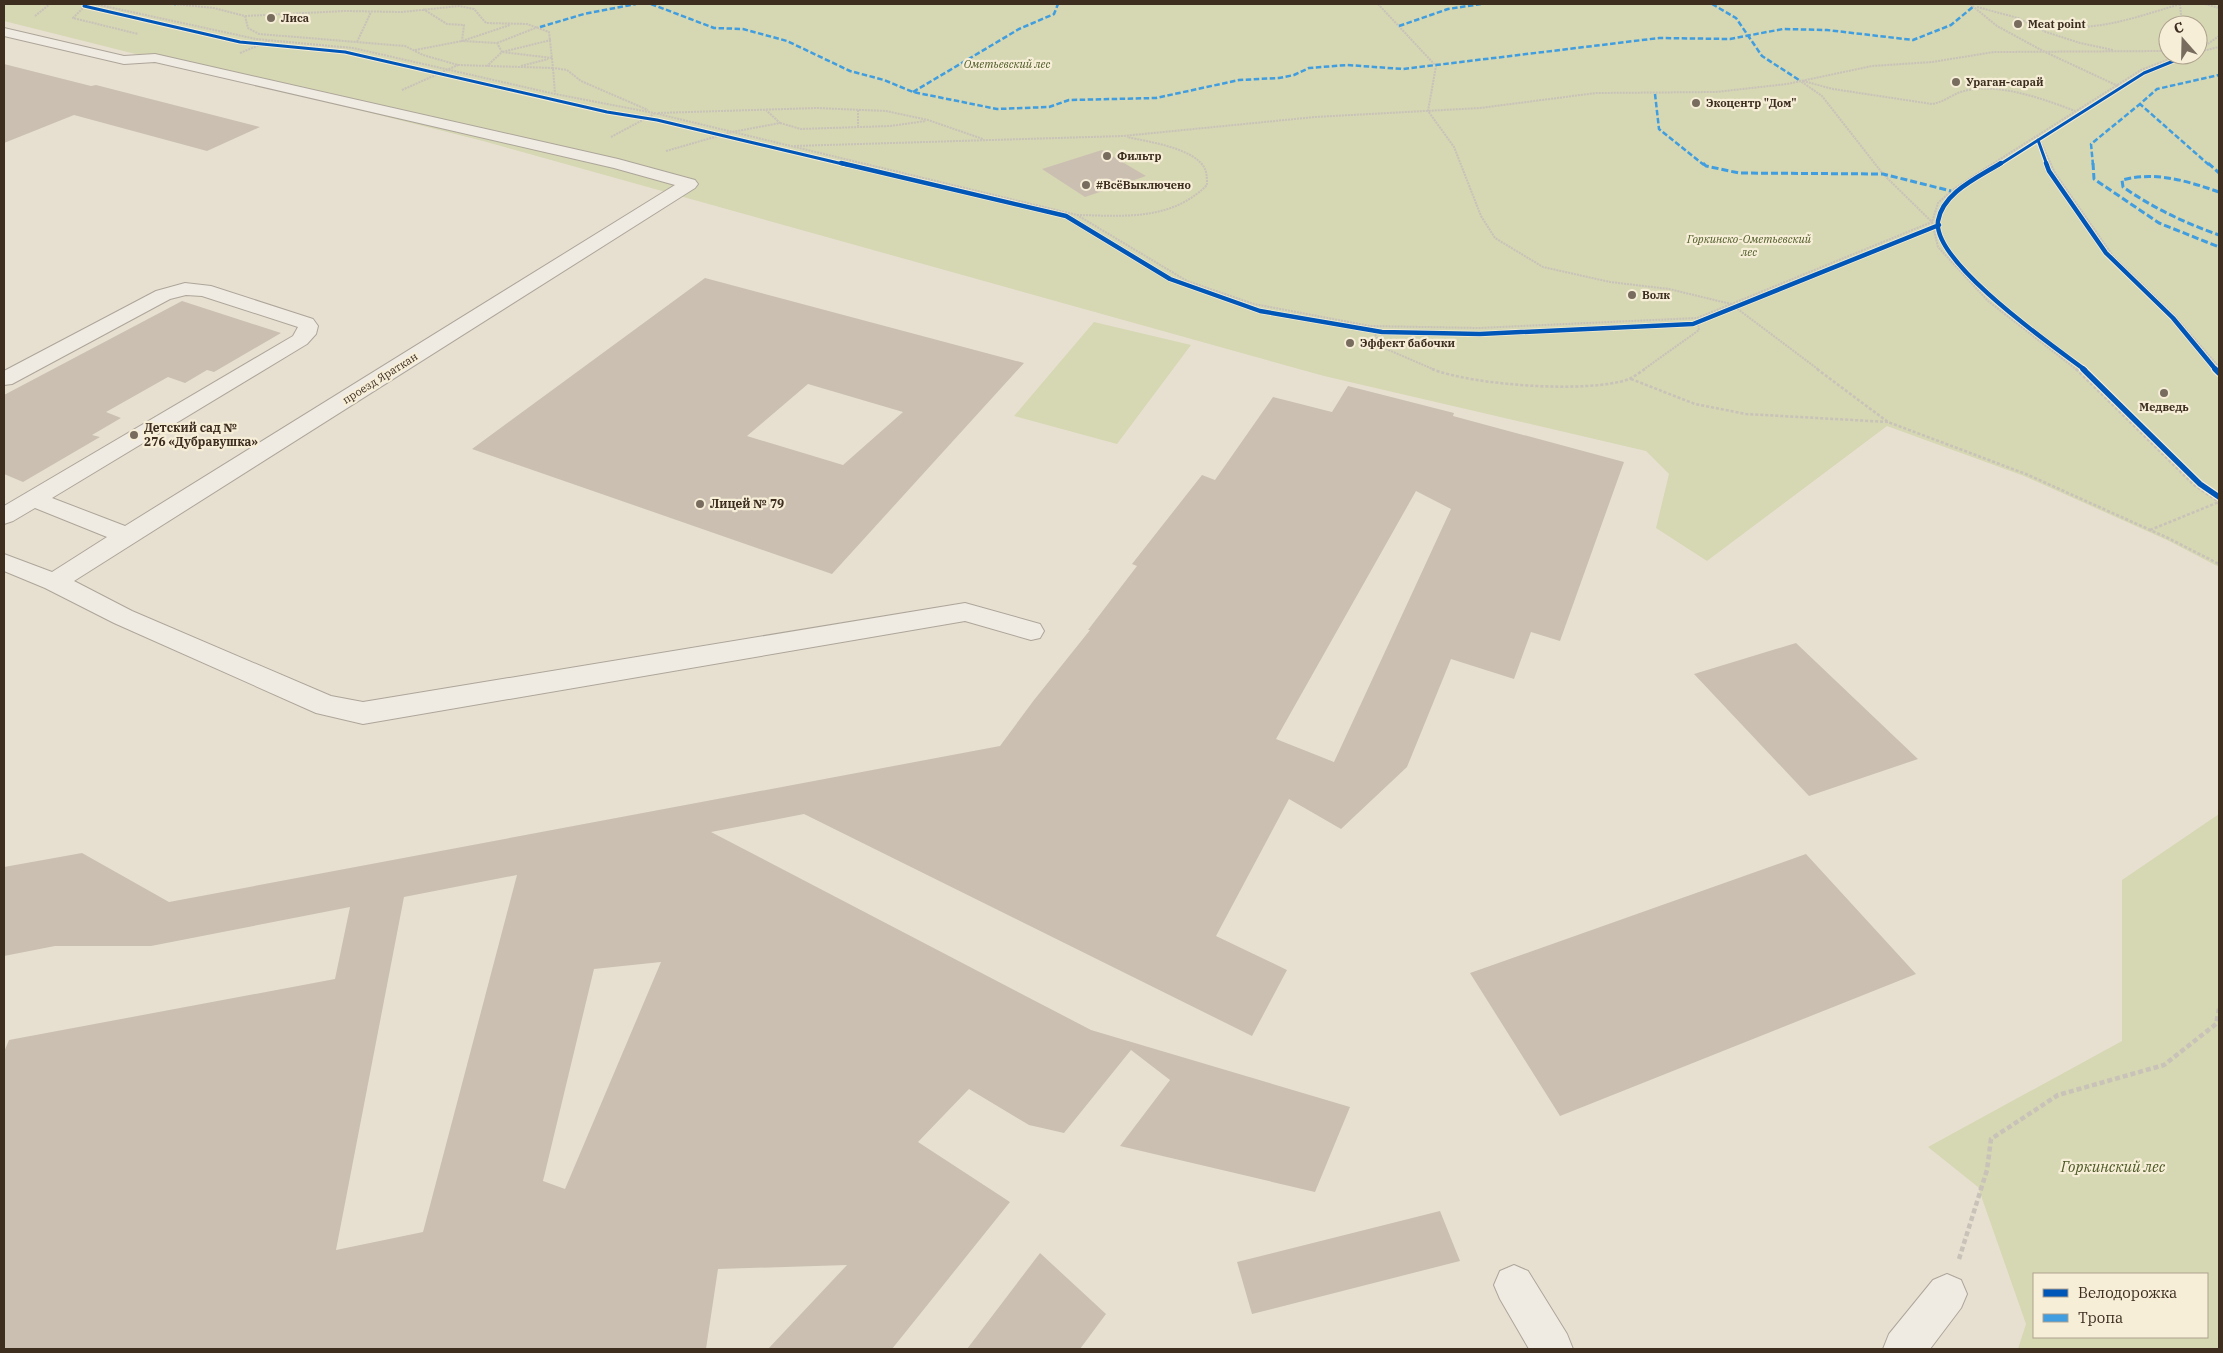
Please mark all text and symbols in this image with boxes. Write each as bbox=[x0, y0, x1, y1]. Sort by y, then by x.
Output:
place label: Лиса bbox=[281, 11, 309, 25]
marker: Лиса bbox=[265, 12, 277, 24]
north arrow bbox=[2158, 15, 2208, 65]
place label: Meat point bbox=[2028, 17, 2086, 31]
marker: Meat point bbox=[2012, 18, 2024, 30]
text: С bbox=[2171, 18, 2186, 38]
park label: Ометьевский лес bbox=[964, 57, 1050, 71]
place label: Ураган-сарай bbox=[1966, 75, 2044, 89]
marker: Ураган-сарай bbox=[1950, 76, 1962, 88]
place label: Экоцентр "Дом" bbox=[1706, 96, 1797, 110]
marker: Экоцентр "Дом" bbox=[1690, 97, 1702, 109]
place label: Фильтр bbox=[1117, 149, 1162, 163]
marker: Фильтр bbox=[1101, 150, 1113, 162]
place label: #ВсёВыключено bbox=[1096, 178, 1191, 192]
marker: #ВсёВыключено bbox=[1080, 179, 1092, 191]
park label: Горкинско-Ометьевский лес bbox=[1686, 232, 1812, 259]
place label: Волк bbox=[1642, 288, 1670, 302]
marker: Волк bbox=[1626, 289, 1638, 301]
place label: Эффект бабочки bbox=[1360, 336, 1455, 350]
marker: Эффект бабочки bbox=[1344, 337, 1356, 349]
street label: проезд Яраткан bbox=[340, 349, 420, 407]
marker: Медведь bbox=[2158, 387, 2170, 399]
place label: Медведь bbox=[2139, 400, 2189, 414]
place label: Детский сад № 276 «Дубравушка» bbox=[144, 420, 258, 449]
marker: Детский сад № 276 «Дубравушка» bbox=[128, 429, 140, 441]
place label: Лицей № 79 bbox=[710, 496, 784, 511]
marker: Лицей № 79 bbox=[694, 498, 706, 510]
park label: Горкинский лес bbox=[2060, 1157, 2166, 1176]
legend bbox=[2033, 1273, 2208, 1338]
text: Велодорожка bbox=[2078, 1283, 2177, 1302]
text: Тропа bbox=[2078, 1308, 2123, 1327]

